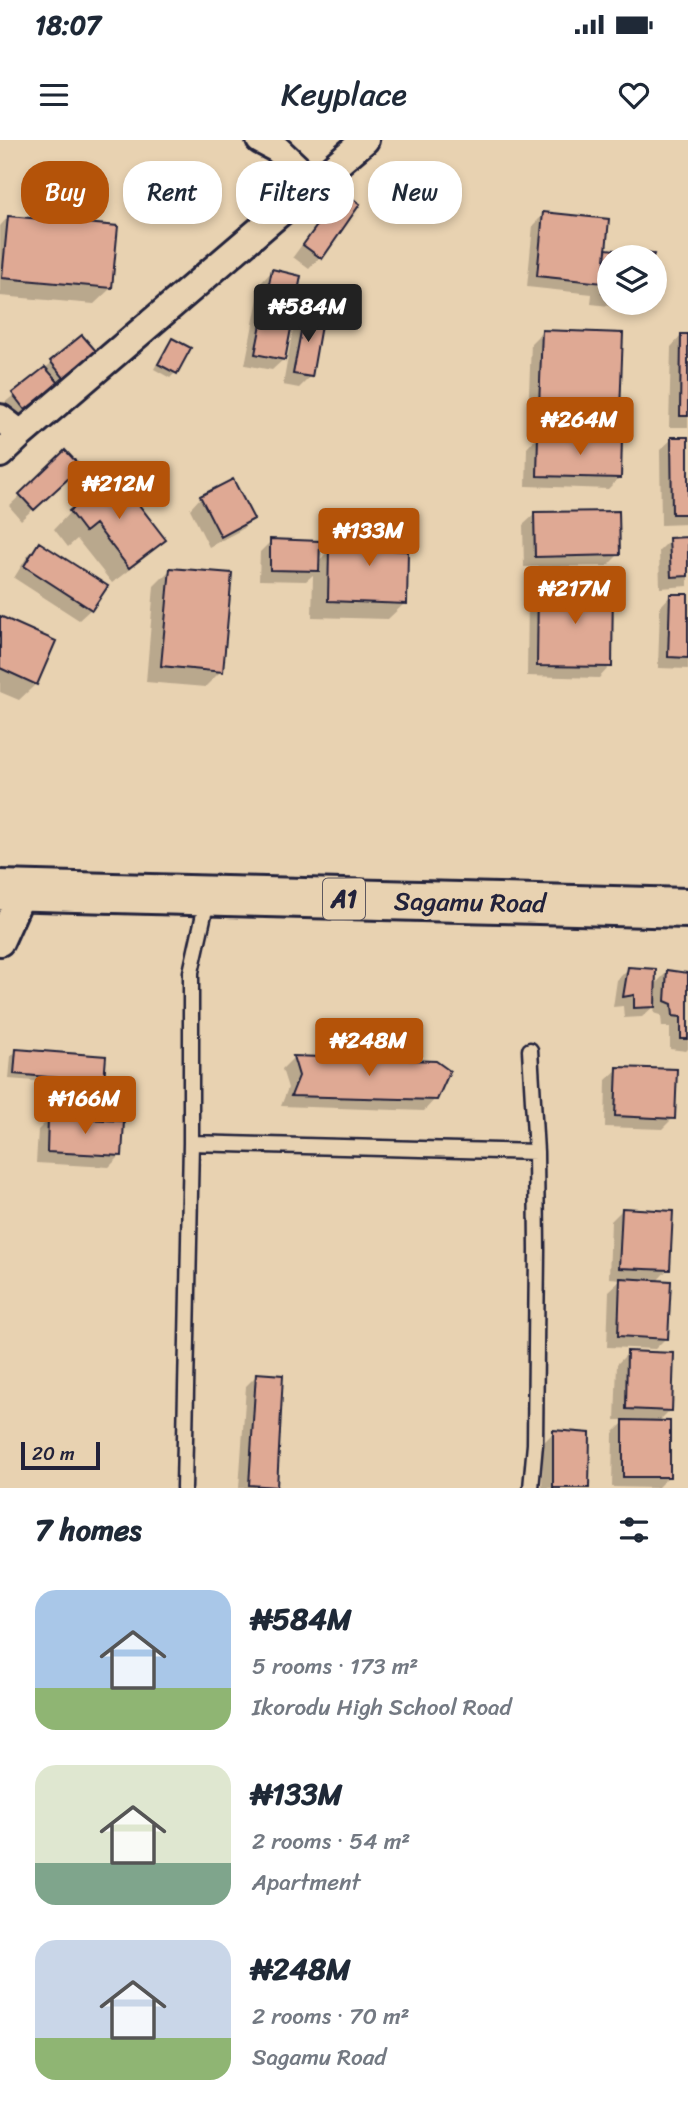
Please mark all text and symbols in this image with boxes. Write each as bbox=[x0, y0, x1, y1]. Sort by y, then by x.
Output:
text: 18:07 bbox=[35, 2, 101, 48]
text: Keyplace bbox=[281, 66, 407, 123]
icon: menu bbox=[35, 76, 73, 114]
icon: heart bbox=[615, 76, 653, 114]
chip: Buy bbox=[21, 161, 109, 224]
chip: Rent bbox=[123, 161, 222, 224]
chip: Filters bbox=[236, 161, 354, 224]
chip: New bbox=[368, 161, 462, 224]
map controls bbox=[597, 245, 667, 315]
button: layers bbox=[597, 245, 667, 315]
pin: ₦584M bbox=[259, 284, 357, 344]
text: ₦584M bbox=[270, 286, 346, 327]
pin: ₦264M bbox=[531, 398, 629, 457]
text: ₦264M bbox=[543, 399, 617, 440]
pin: ₦212M bbox=[70, 462, 168, 521]
text: ₦212M bbox=[84, 463, 154, 504]
pin: ₦133M bbox=[320, 508, 418, 568]
text: ₦133M bbox=[334, 510, 404, 551]
pin: ₦217M bbox=[526, 566, 624, 626]
text: ₦217M bbox=[540, 568, 610, 609]
road number: A1 bbox=[323, 878, 365, 920]
street label: Sagamu Road bbox=[394, 878, 549, 926]
pin: ₦248M bbox=[320, 1018, 418, 1078]
text: ₦248M bbox=[331, 1020, 407, 1061]
pin: ₦166M bbox=[36, 1076, 134, 1136]
text: ₦166M bbox=[50, 1078, 120, 1119]
text: 20 m bbox=[32, 1437, 75, 1470]
scale bar bbox=[21, 1439, 100, 1471]
text: 7 homes bbox=[35, 1503, 142, 1557]
icon: filters bbox=[615, 1511, 653, 1549]
text: ₦584M bbox=[252, 1592, 352, 1646]
icon: home bbox=[91, 1618, 175, 1702]
text: 5 rooms · 173 m² bbox=[252, 1646, 418, 1687]
text: Ikorodu High School Road bbox=[252, 1687, 512, 1728]
text: ₦133M bbox=[252, 1767, 342, 1821]
icon: home bbox=[91, 1793, 175, 1877]
text: 2 rooms · 54 m² bbox=[252, 1821, 410, 1862]
text: Apartment bbox=[252, 1862, 361, 1903]
text: ₦248M bbox=[252, 1942, 351, 1996]
icon: home bbox=[91, 1968, 175, 2052]
text: 2 rooms · 70 m² bbox=[252, 1996, 410, 2037]
text: Sagamu Road bbox=[252, 2037, 386, 2078]

